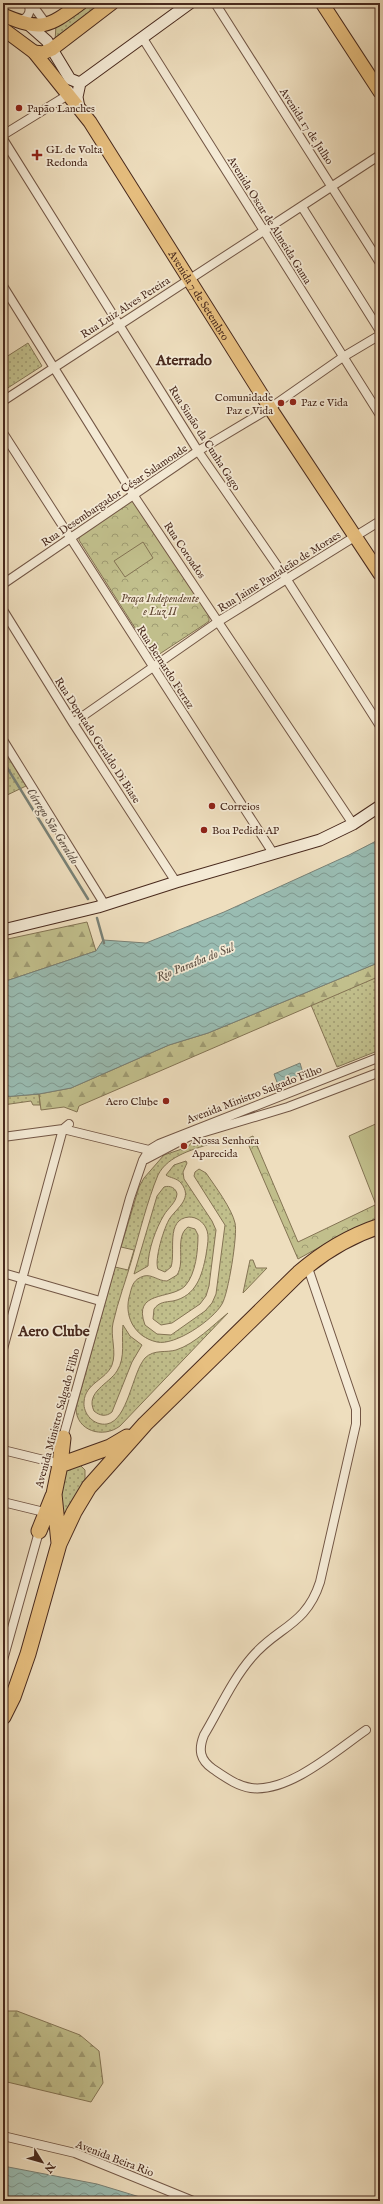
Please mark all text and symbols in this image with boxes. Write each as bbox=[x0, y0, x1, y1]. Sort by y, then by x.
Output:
street label: Avenida 17 de Julho bbox=[276, 85, 336, 168]
place label: Papão Lanches bbox=[27, 102, 95, 116]
marker: Papão Lanches bbox=[14, 103, 24, 113]
place label: GL de Volta Redonda bbox=[46, 143, 103, 170]
marker: GL de Volta Redonda bbox=[31, 149, 43, 161]
street label: Avenida Oscar de Almeida Gama bbox=[224, 153, 314, 287]
street label: Avenida 7 de Setembro bbox=[164, 247, 232, 343]
street label: Rua Luiz Alves Pereira bbox=[78, 274, 173, 342]
district label: Aterrado bbox=[155, 351, 212, 370]
street label: Rua Simão da Cunha Gago bbox=[165, 384, 243, 494]
place label: Comunidade Paz e Vida bbox=[215, 391, 273, 418]
place label: Paz e Vida bbox=[301, 396, 348, 410]
marker: Paz e Vida bbox=[288, 397, 298, 407]
marker: Comunidade Paz e Vida bbox=[276, 398, 286, 408]
street label: Rua Desembargador César Salamonde bbox=[39, 442, 190, 550]
street label: Rua Coroados bbox=[160, 520, 208, 582]
street label: Rua Jaime Pantaleão de Moraes bbox=[215, 528, 344, 616]
park label: Praça Independente e Luz II bbox=[121, 592, 199, 619]
street label: Rua Bernardo Ferraz bbox=[133, 623, 197, 712]
street label: Rua Deputado Geraldo Di Biase bbox=[51, 675, 143, 806]
water label: Córrego São Geraldo bbox=[22, 785, 82, 868]
place label: Correios bbox=[220, 800, 260, 814]
marker: Correios bbox=[207, 801, 217, 811]
place label: Boa Pedida AP bbox=[212, 824, 280, 838]
marker: Boa Pedida AP bbox=[199, 825, 209, 835]
water label: Rio Paraíba do Sul bbox=[154, 940, 237, 985]
street label: Avenida Ministro Salgado Filho bbox=[184, 1063, 324, 1128]
place label: Aero Clube bbox=[105, 1095, 158, 1109]
marker: Aero Clube bbox=[161, 1096, 171, 1106]
place label: Nossa Senhora Aparecida bbox=[191, 1134, 259, 1161]
marker: Nossa Senhora Aparecida bbox=[179, 1141, 189, 1151]
district label: Aero Clube bbox=[17, 1322, 90, 1341]
street label: Avenida Ministro Salgado Filho bbox=[32, 1347, 83, 1491]
street label: Avenida Beira Rio bbox=[73, 2137, 156, 2180]
north arrow bbox=[22, 2142, 62, 2182]
text: N bbox=[40, 2159, 58, 2176]

